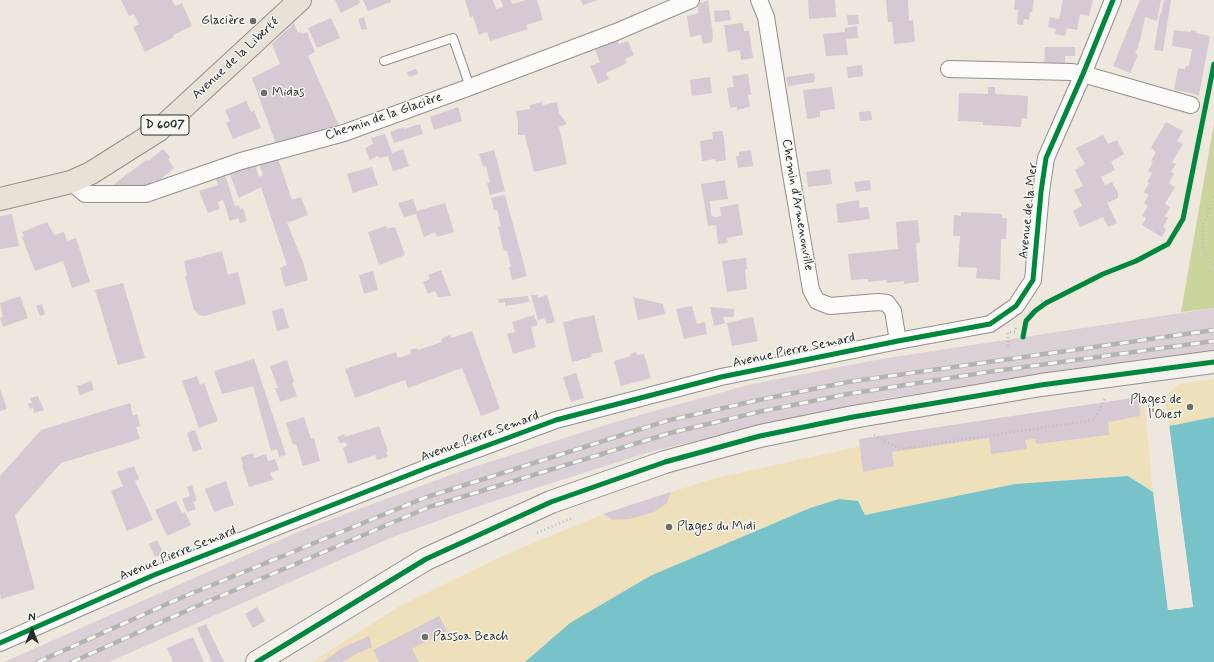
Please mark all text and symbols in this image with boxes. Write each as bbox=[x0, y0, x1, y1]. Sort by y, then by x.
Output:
place label: Glacière bbox=[201, 13, 245, 29]
street label: Avenue de la Liberté bbox=[189, 15, 283, 103]
marker: Glacière bbox=[248, 16, 258, 26]
place label: Midas bbox=[272, 85, 304, 101]
marker: Midas bbox=[259, 88, 269, 98]
street label: Chemin de la Glacière bbox=[323, 90, 445, 144]
road number: D 6007 bbox=[141, 115, 189, 135]
street label: Chemin d'Armenonville bbox=[778, 138, 816, 272]
street label: Avenue de la Mer bbox=[1016, 162, 1042, 260]
street label: Avenue Pierre Semard bbox=[731, 330, 857, 372]
place label: Plages de l'Ouest bbox=[1130, 392, 1182, 423]
marker: Plages de l'Ouest bbox=[1185, 402, 1195, 412]
street label: Avenue Pierre Semard bbox=[419, 408, 541, 466]
place label: Plages du Midi bbox=[677, 519, 756, 535]
marker: Plages du Midi bbox=[664, 522, 674, 532]
street label: Avenue Pierre Semard bbox=[117, 523, 239, 585]
north arrow bbox=[12, 610, 52, 650]
text: N bbox=[28, 611, 36, 625]
place label: Passoa Beach bbox=[433, 629, 508, 645]
marker: Passoa Beach bbox=[420, 632, 430, 642]

